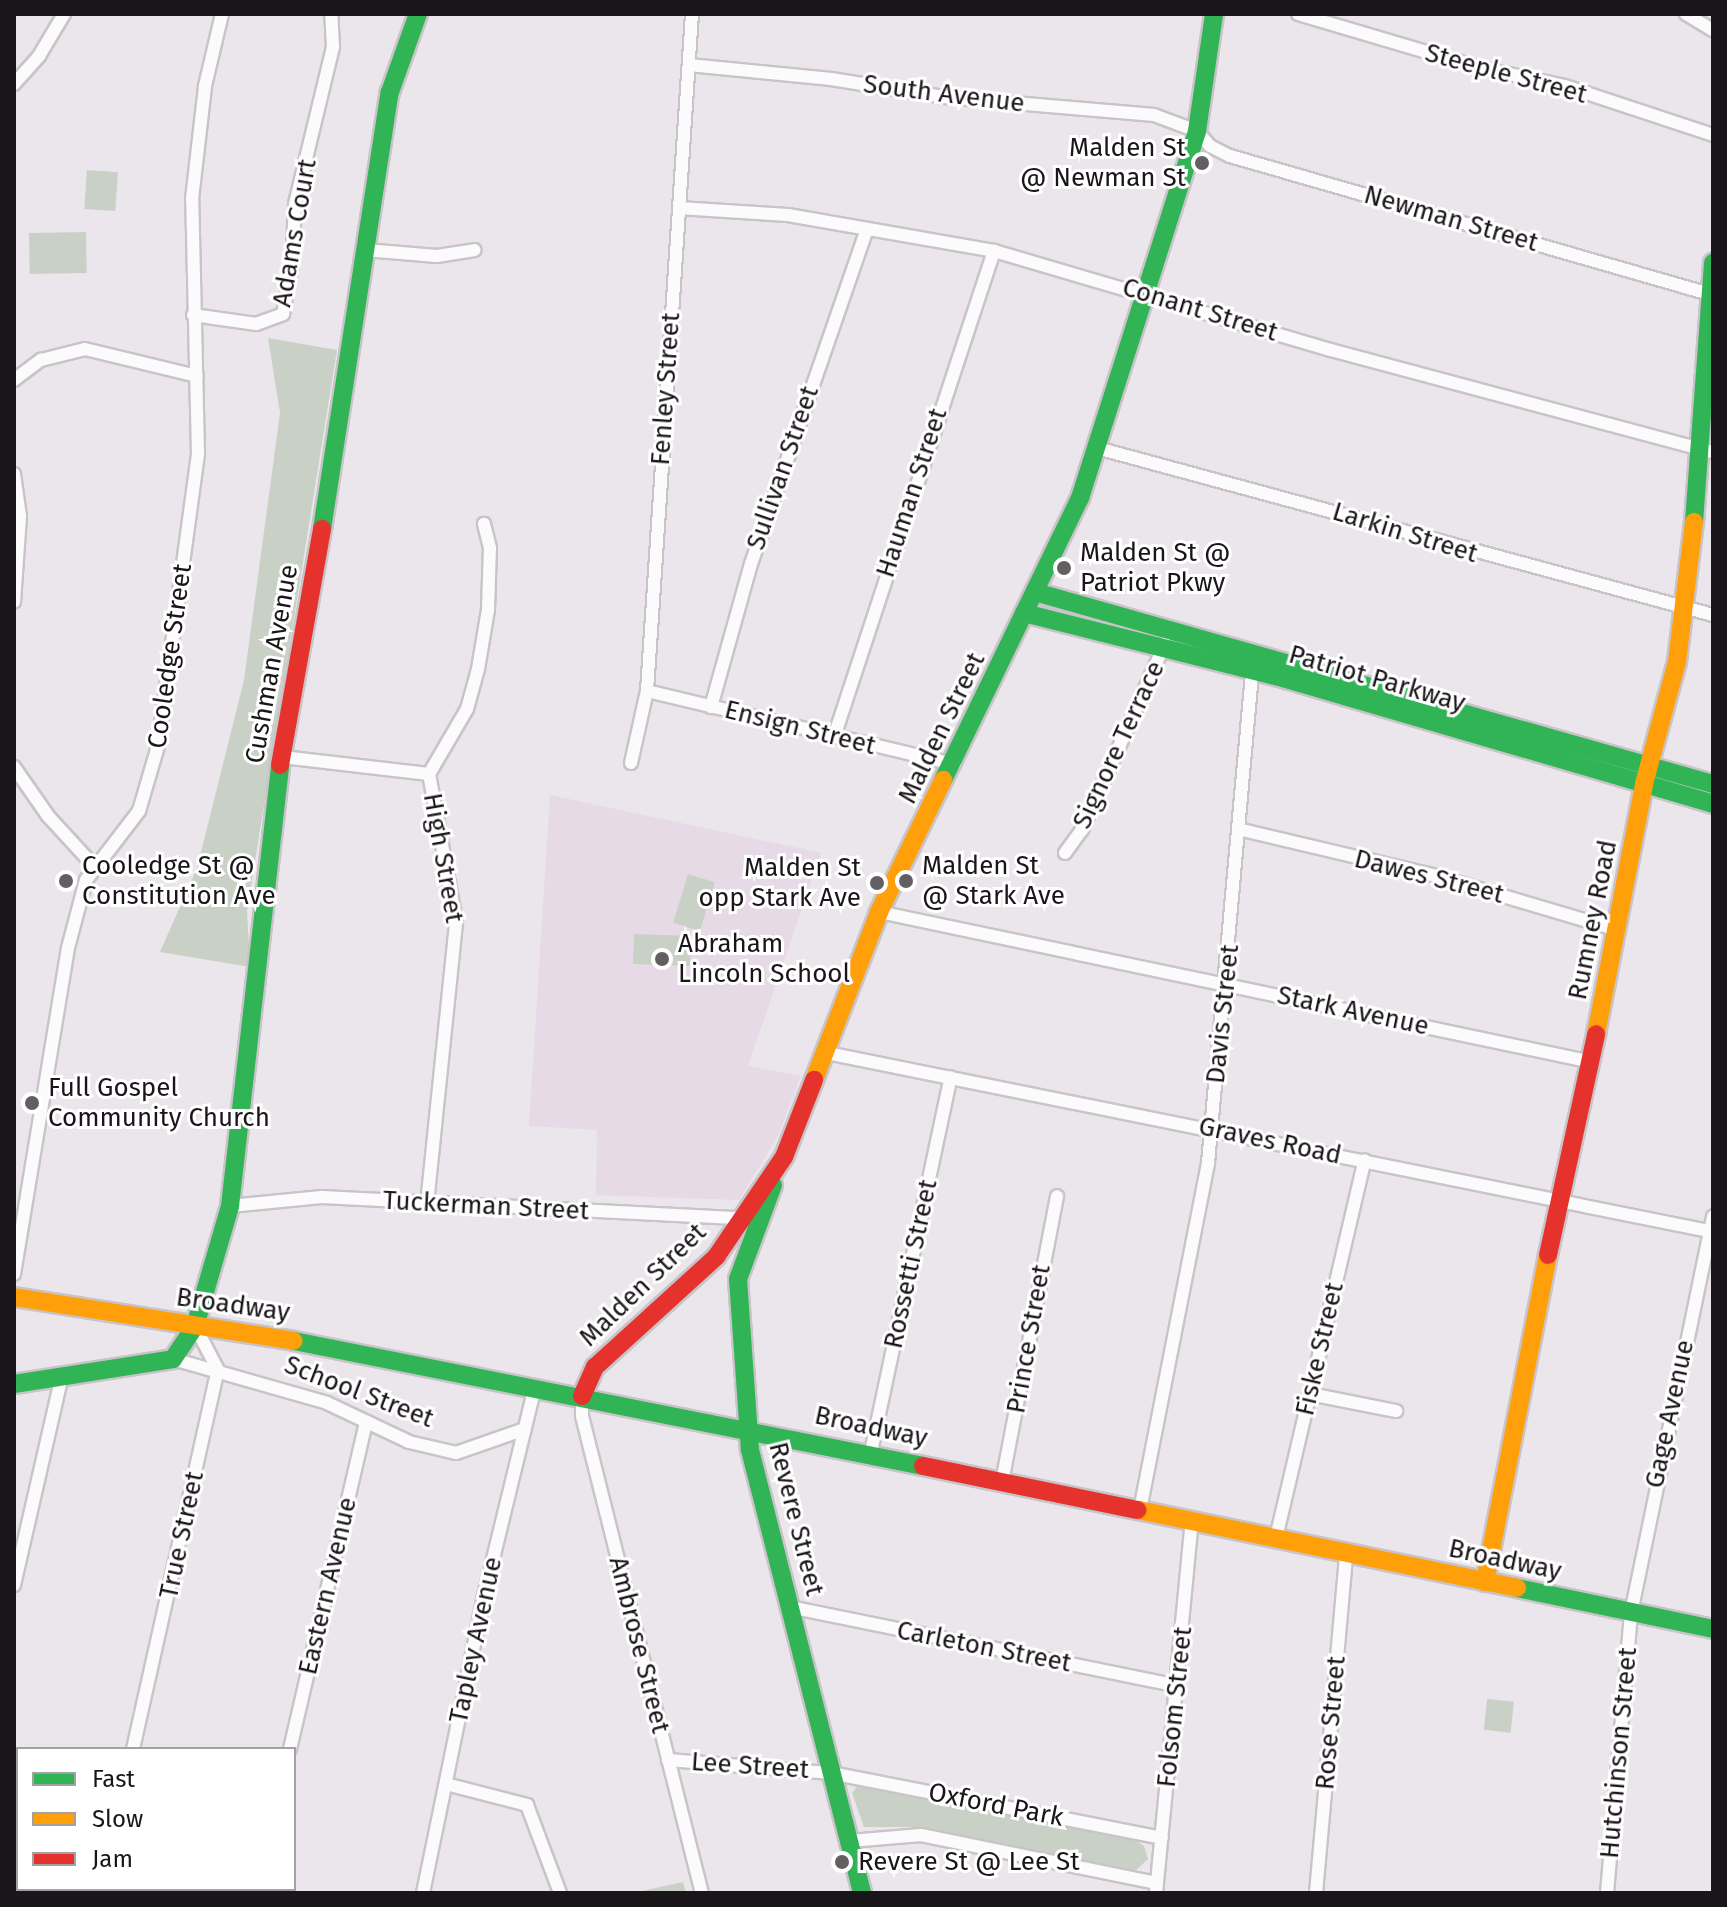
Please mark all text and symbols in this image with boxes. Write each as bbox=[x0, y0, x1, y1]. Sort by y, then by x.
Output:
street label: Steeple Street bbox=[1422, 37, 1590, 111]
street label: South Avenue bbox=[862, 69, 1026, 119]
place label: Malden St @ Newman St bbox=[1020, 132, 1186, 194]
marker: Malden St @ Newman St bbox=[1193, 154, 1211, 172]
street label: Adams Court bbox=[267, 157, 323, 309]
street label: Newman Street bbox=[1360, 179, 1542, 259]
street label: Conant Street bbox=[1119, 272, 1281, 348]
street label: Fenley Street bbox=[645, 312, 687, 466]
street label: Sullivan Street bbox=[740, 382, 826, 554]
street label: Hauman Street bbox=[870, 404, 954, 582]
street label: Larkin Street bbox=[1329, 496, 1481, 570]
place label: Malden St @ Patriot Pkwy bbox=[1080, 537, 1230, 598]
marker: Malden St @ Patriot Pkwy bbox=[1055, 559, 1073, 577]
street label: Cooledge Street bbox=[142, 562, 198, 750]
street label: Cushman Avenue bbox=[239, 562, 305, 766]
street label: Patriot Parkway bbox=[1285, 639, 1469, 719]
street label: Malden Street bbox=[892, 647, 992, 809]
street label: Signore Terrace bbox=[1067, 656, 1171, 834]
street label: Ensign Street bbox=[721, 694, 879, 762]
street label: High Street bbox=[416, 791, 470, 925]
street label: Rumney Road bbox=[1562, 837, 1624, 1003]
street label: Dawes Street bbox=[1351, 843, 1507, 911]
place label: Cooledge St @ Constitution Ave bbox=[82, 850, 276, 912]
place label: Malden St @ Stark Ave bbox=[922, 850, 1065, 912]
place label: Malden St opp Stark Ave bbox=[699, 852, 861, 914]
marker: Cooledge St @ Constitution Ave bbox=[57, 872, 75, 890]
marker: Malden St @ Stark Ave bbox=[897, 872, 915, 890]
marker: Malden St opp Stark Ave bbox=[868, 874, 886, 892]
place label: Abraham Lincoln School bbox=[678, 928, 850, 990]
street label: Davis Street bbox=[1200, 943, 1246, 1085]
marker: Abraham Lincoln School bbox=[653, 950, 671, 968]
street label: Stark Avenue bbox=[1274, 980, 1432, 1042]
place label: Full Gospel Community Church bbox=[48, 1072, 270, 1134]
marker: Full Gospel Community Church bbox=[23, 1094, 41, 1112]
street label: Graves Road bbox=[1196, 1111, 1344, 1171]
street label: Rossetti Street bbox=[878, 1177, 944, 1351]
street label: Tuckerman Street bbox=[382, 1185, 590, 1227]
street label: Malden Street bbox=[573, 1217, 713, 1353]
street label: Prince Street bbox=[1001, 1262, 1057, 1416]
street label: Fiske Street bbox=[1290, 1279, 1350, 1419]
street label: Broadway bbox=[174, 1282, 292, 1328]
street label: Gage Avenue bbox=[1639, 1337, 1701, 1491]
street label: School Street bbox=[280, 1349, 438, 1435]
street label: Broadway bbox=[812, 1400, 930, 1454]
street label: Revere Street bbox=[762, 1439, 830, 1599]
street label: True Street bbox=[153, 1468, 211, 1602]
street label: Eastern Avenue bbox=[292, 1494, 364, 1678]
street label: Broadway bbox=[1446, 1533, 1564, 1587]
street label: Tapley Avenue bbox=[443, 1554, 509, 1726]
street label: Ambrose Street bbox=[602, 1554, 676, 1736]
street label: Carleton Street bbox=[894, 1615, 1074, 1679]
street label: Folsom Street bbox=[1151, 1625, 1199, 1789]
street label: Hutchinson Street bbox=[1594, 1646, 1644, 1860]
street label: Rose Street bbox=[1310, 1655, 1352, 1791]
street label: Lee Street bbox=[690, 1746, 810, 1786]
legend bbox=[16, 1747, 296, 1891]
text: Fast bbox=[92, 1765, 135, 1793]
street label: Oxford Park bbox=[926, 1777, 1066, 1833]
text: Slow bbox=[92, 1805, 143, 1833]
text: Jam bbox=[92, 1845, 133, 1873]
place label: Revere St @ Lee St bbox=[858, 1846, 1080, 1878]
marker: Revere St @ Lee St bbox=[833, 1853, 851, 1871]

